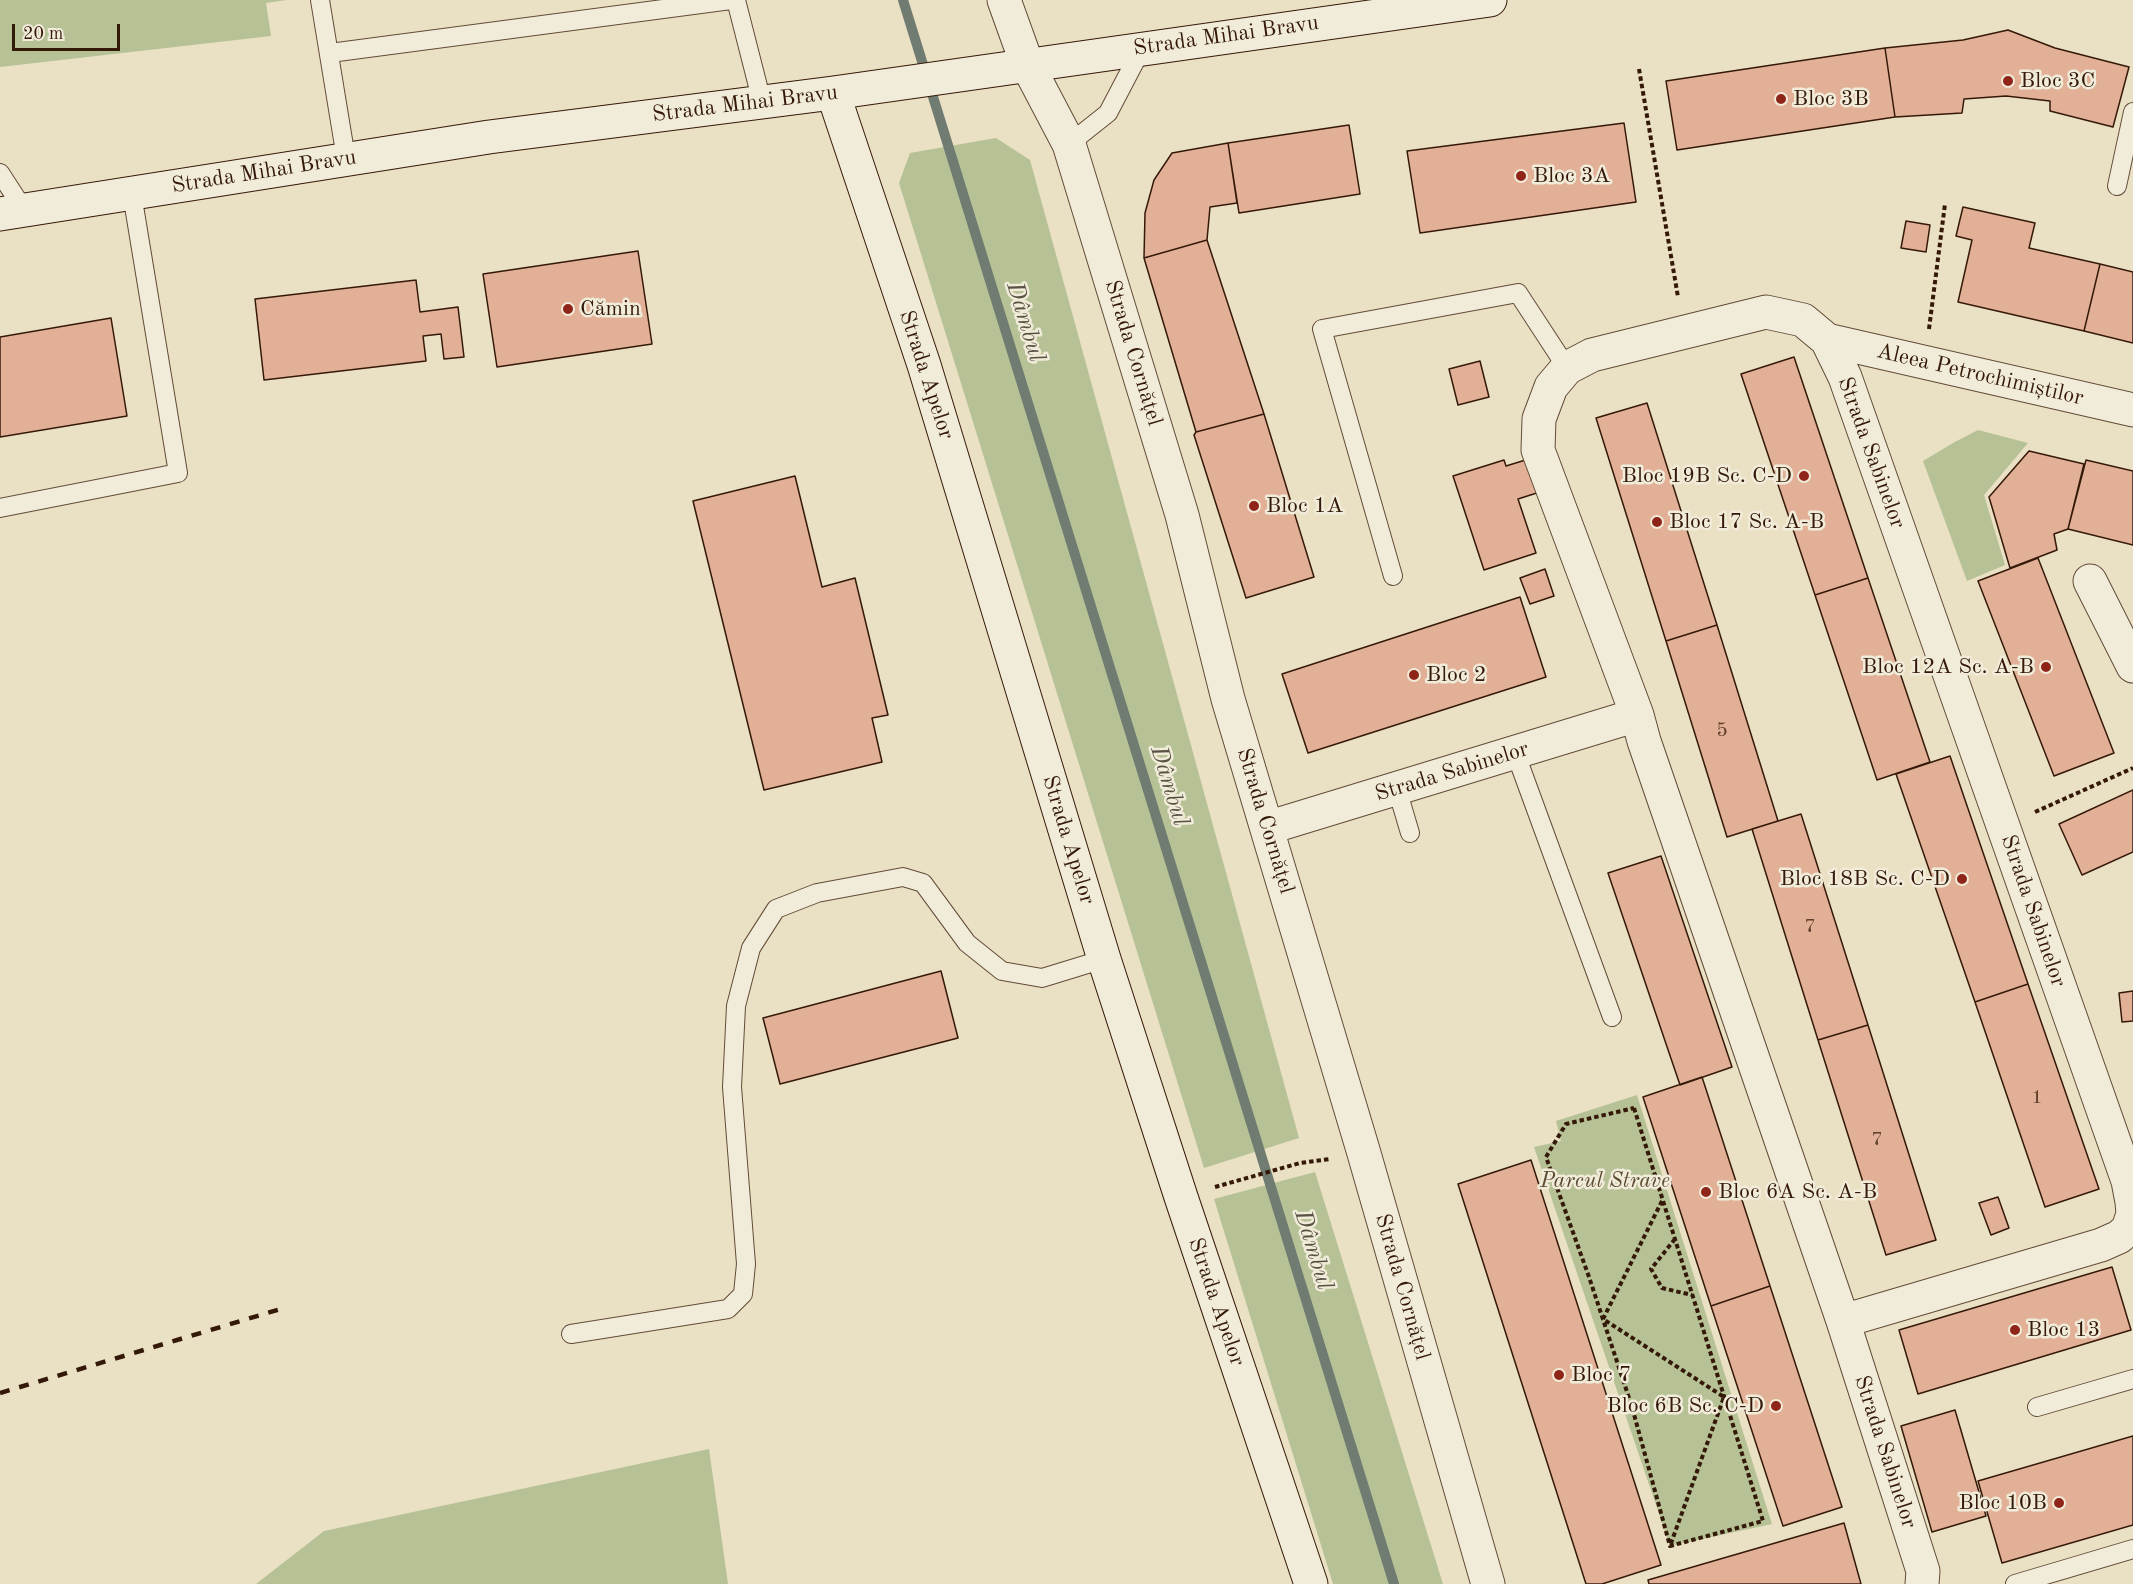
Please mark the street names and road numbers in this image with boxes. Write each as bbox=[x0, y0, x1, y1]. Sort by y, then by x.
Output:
street label: Strada Mihai Bravu bbox=[1132, 10, 1320, 62]
street label: Strada Mihai Bravu bbox=[651, 80, 839, 128]
street label: Strada Mihai Bravu bbox=[170, 144, 358, 200]
street label: Strada Cornățel bbox=[1098, 277, 1168, 429]
street label: Strada Apelor bbox=[893, 307, 959, 443]
street label: Aleea Petrochimiștilor bbox=[1874, 338, 2086, 412]
street label: Strada Sabinelor bbox=[1831, 374, 1911, 532]
street label: Strada Sabinelor bbox=[1372, 736, 1532, 808]
street label: Strada Cornățel bbox=[1230, 745, 1300, 897]
street label: Strada Apelor bbox=[1036, 772, 1100, 908]
street label: Strada Sabinelor bbox=[1995, 831, 2071, 991]
street label: Strada Cornățel bbox=[1369, 1211, 1435, 1363]
street label: Strada Apelor bbox=[1182, 1234, 1250, 1370]
street label: Strada Sabinelor bbox=[1848, 1372, 1922, 1532]

